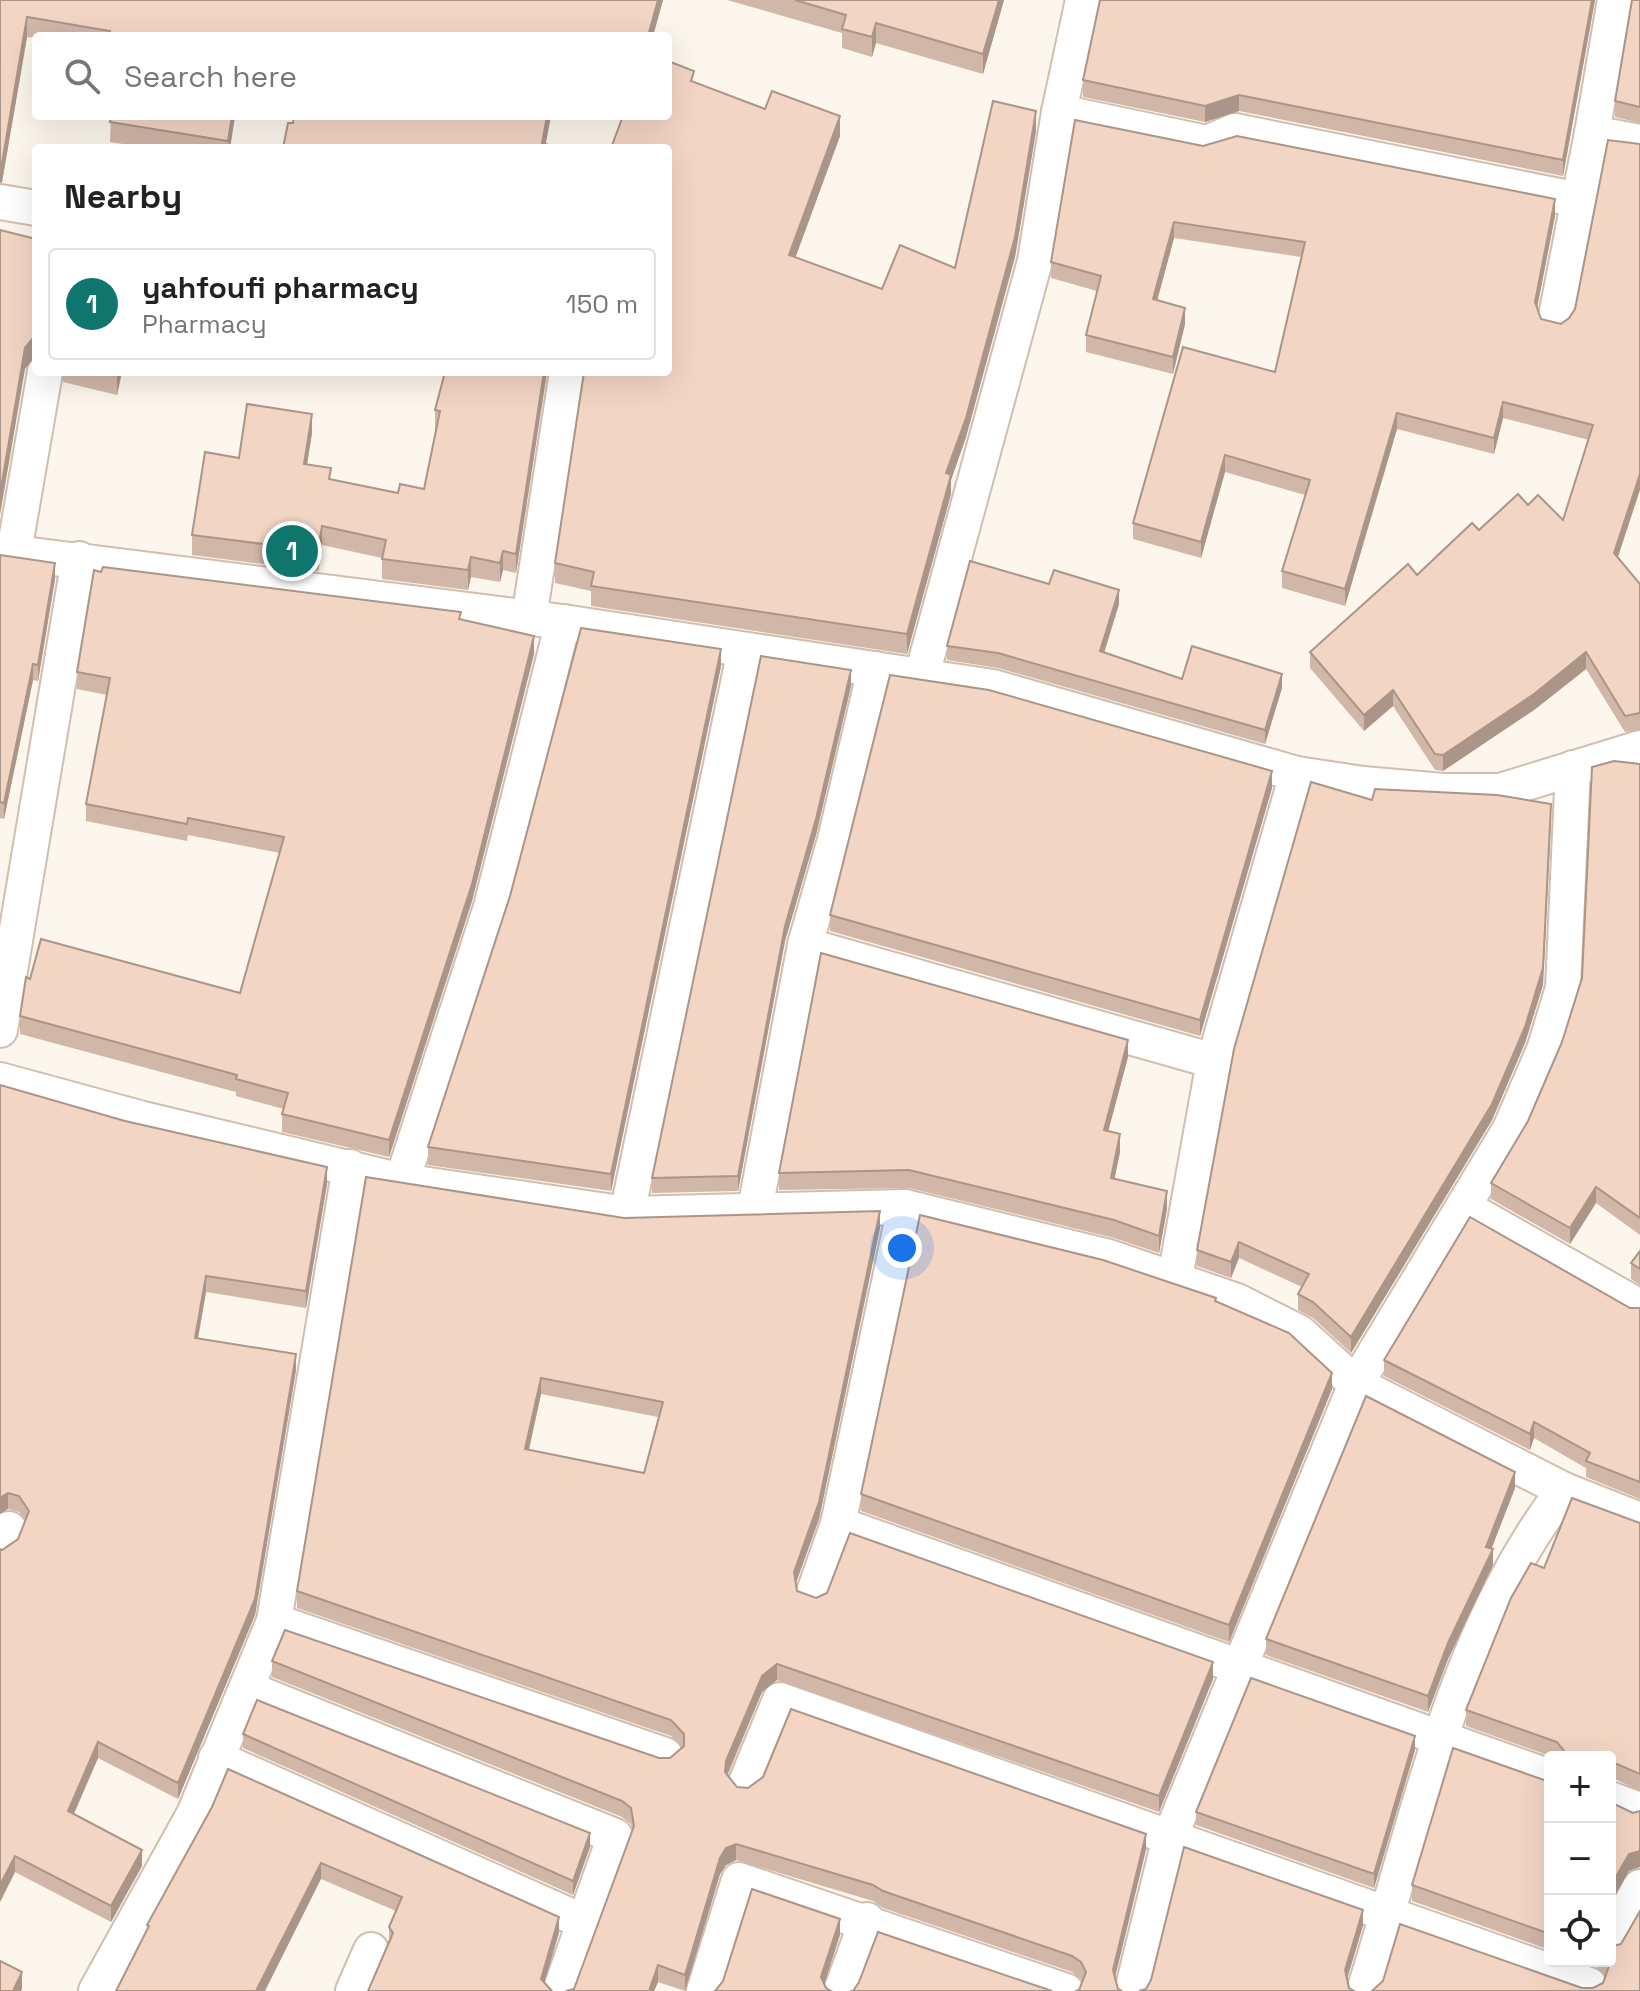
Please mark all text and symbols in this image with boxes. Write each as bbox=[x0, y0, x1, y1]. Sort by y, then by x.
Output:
search box bbox=[32, 32, 672, 120]
icon: search bbox=[60, 54, 104, 98]
text: Search here bbox=[124, 57, 297, 96]
text: Nearby bbox=[64, 175, 182, 218]
text: yahfoufi pharmacy bbox=[142, 268, 419, 307]
text: 1 bbox=[86, 287, 98, 321]
text: 150 m bbox=[566, 287, 638, 321]
text: Pharmacy bbox=[142, 307, 267, 341]
pin: 1 bbox=[266, 521, 318, 581]
your location bbox=[882, 1228, 922, 1268]
map controls bbox=[1544, 1751, 1616, 1967]
button: + bbox=[1544, 1751, 1616, 1823]
button: − bbox=[1544, 1823, 1616, 1895]
button: locate bbox=[1544, 1895, 1616, 1967]

